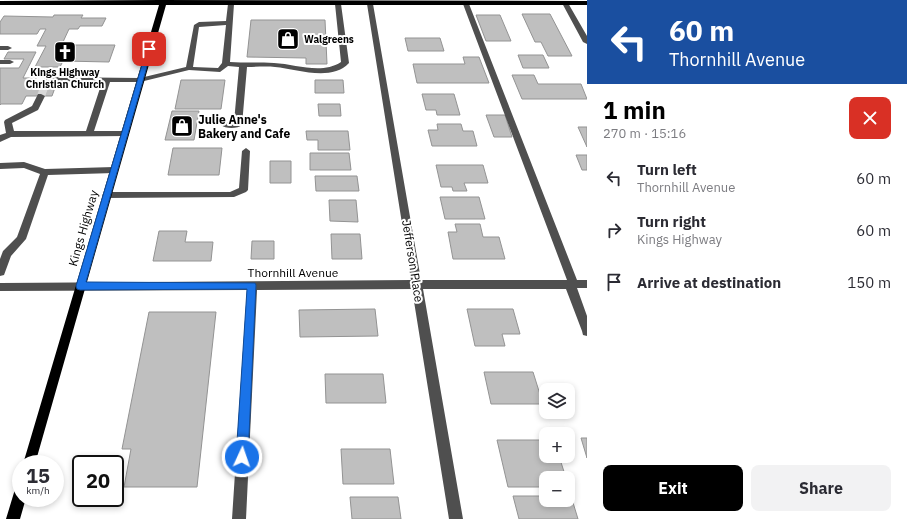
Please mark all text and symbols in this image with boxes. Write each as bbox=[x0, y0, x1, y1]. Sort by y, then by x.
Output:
text: 60 m bbox=[669, 12, 734, 49]
icon: left bbox=[603, 16, 655, 68]
shop icon: Walgreens bbox=[275, 26, 301, 52]
pin bbox=[132, 32, 166, 66]
place label: Walgreens bbox=[304, 33, 354, 46]
icon: arrive bbox=[138, 38, 160, 60]
church icon: Kings Highway Christian Church bbox=[52, 39, 78, 65]
text: Thornhill Avenue bbox=[669, 48, 805, 71]
place label: Kings Highway Christian Church bbox=[26, 66, 104, 91]
text: 1 min bbox=[603, 94, 666, 126]
button: close bbox=[849, 97, 891, 139]
place label: Julie Anne's Bakery and Cafe bbox=[198, 112, 290, 141]
shop icon: Julie Anne's Bakery and Cafe bbox=[169, 113, 195, 139]
text: 270 m · 15:16 bbox=[603, 125, 686, 142]
text: Turn left bbox=[637, 160, 697, 179]
icon: left bbox=[603, 167, 625, 189]
text: 60 m bbox=[856, 169, 891, 188]
text: Thornhill Avenue bbox=[637, 179, 735, 196]
street label: Kings Highway bbox=[65, 188, 101, 268]
text: Turn right bbox=[637, 212, 706, 231]
street label: Jefferson Place bbox=[399, 219, 427, 304]
icon: right bbox=[603, 219, 625, 241]
text: 60 m bbox=[856, 221, 891, 240]
text: Kings Highway bbox=[637, 231, 722, 248]
street label: Thornhill Avenue bbox=[248, 265, 339, 280]
icon: arrive bbox=[603, 271, 625, 293]
text: Arrive at destination bbox=[637, 273, 781, 292]
text: 150 m bbox=[847, 273, 891, 292]
map controls bbox=[539, 383, 575, 507]
button: layers bbox=[539, 383, 575, 419]
button: + bbox=[539, 427, 575, 463]
position arrow bbox=[221, 436, 263, 478]
speed limit sign: 20 bbox=[72, 455, 124, 507]
text: 15 bbox=[26, 462, 50, 489]
button: Exit bbox=[603, 465, 743, 511]
button: Share bbox=[751, 465, 891, 511]
button: − bbox=[539, 471, 575, 507]
text: km/h bbox=[26, 484, 50, 497]

